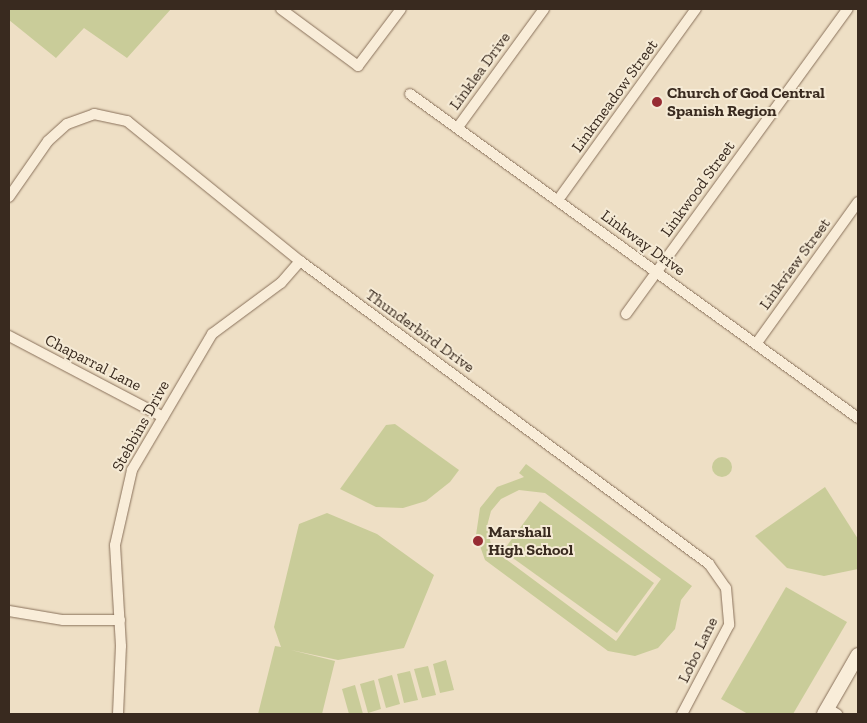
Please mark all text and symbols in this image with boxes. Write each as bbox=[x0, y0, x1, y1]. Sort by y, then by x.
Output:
street label: Linklea Drive bbox=[445, 28, 515, 114]
street label: Linkmeadow Street bbox=[568, 36, 662, 156]
place label: Church of God Central Spanish Region bbox=[667, 83, 825, 121]
marker: Church of God Central Spanish Region bbox=[651, 96, 663, 108]
street label: Linkwood Street bbox=[657, 137, 739, 241]
street label: Linkway Drive bbox=[597, 206, 689, 280]
street label: Linkview Street bbox=[755, 214, 835, 314]
street label: Thunderbird Drive bbox=[362, 285, 478, 377]
street label: Chaparral Lane bbox=[42, 330, 144, 396]
street label: Stebbins Drive bbox=[108, 377, 174, 475]
place label: Marshall High School bbox=[488, 522, 573, 560]
marker: Marshall High School bbox=[472, 535, 484, 547]
street label: Lobo Lane bbox=[674, 614, 722, 686]

